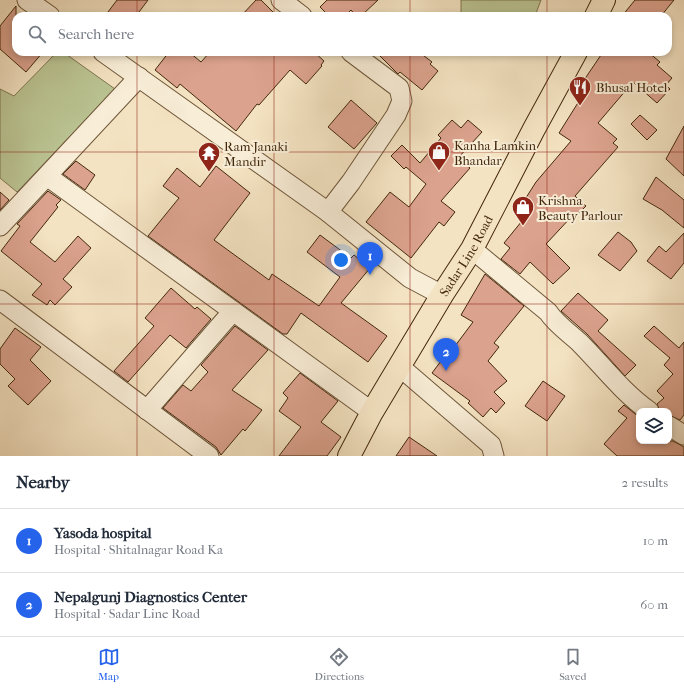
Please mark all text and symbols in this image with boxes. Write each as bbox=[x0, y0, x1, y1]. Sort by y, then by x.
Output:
search box bbox=[12, 12, 672, 56]
icon: search bbox=[26, 23, 48, 45]
text: Search here bbox=[58, 25, 134, 43]
restaurant icon: Bhusal Hotel bbox=[567, 74, 593, 107]
place label: Bhusal Hotel bbox=[596, 80, 668, 95]
place label: Kanha Lamkin Bhandar bbox=[454, 138, 536, 168]
place label: Ram Janaki Mandir bbox=[224, 139, 288, 169]
shop icon: Kanha Lamkin Bhandar bbox=[426, 139, 452, 172]
temple icon: Ram Janaki Mandir bbox=[196, 140, 222, 173]
place label: Krishna Beauty Parlour bbox=[538, 193, 623, 223]
shop icon: Krishna Beauty Parlour bbox=[510, 194, 536, 227]
street label: Sadar Line Road bbox=[436, 212, 496, 299]
pin: 1 bbox=[357, 242, 383, 275]
your location bbox=[331, 250, 351, 270]
pin: 2 bbox=[433, 338, 459, 371]
map controls bbox=[636, 408, 672, 444]
button: layers bbox=[636, 408, 672, 444]
text: Nearby bbox=[16, 472, 70, 492]
text: 2 results bbox=[622, 475, 668, 490]
text: Yasoda hospital bbox=[54, 524, 152, 542]
text: 1 bbox=[27, 533, 31, 548]
text: 10 m bbox=[643, 533, 668, 548]
text: Hospital · Shitalnagar Road Ka bbox=[54, 542, 223, 557]
text: Nepalgunj Diagnostics Center bbox=[54, 588, 247, 606]
text: 2 bbox=[26, 597, 32, 612]
text: 60 m bbox=[640, 597, 668, 612]
text: Hospital · Sadar Line Road bbox=[54, 606, 200, 621]
tab: Map bbox=[98, 646, 120, 683]
tab: Directions bbox=[315, 646, 364, 683]
tab: Saved bbox=[559, 646, 586, 683]

